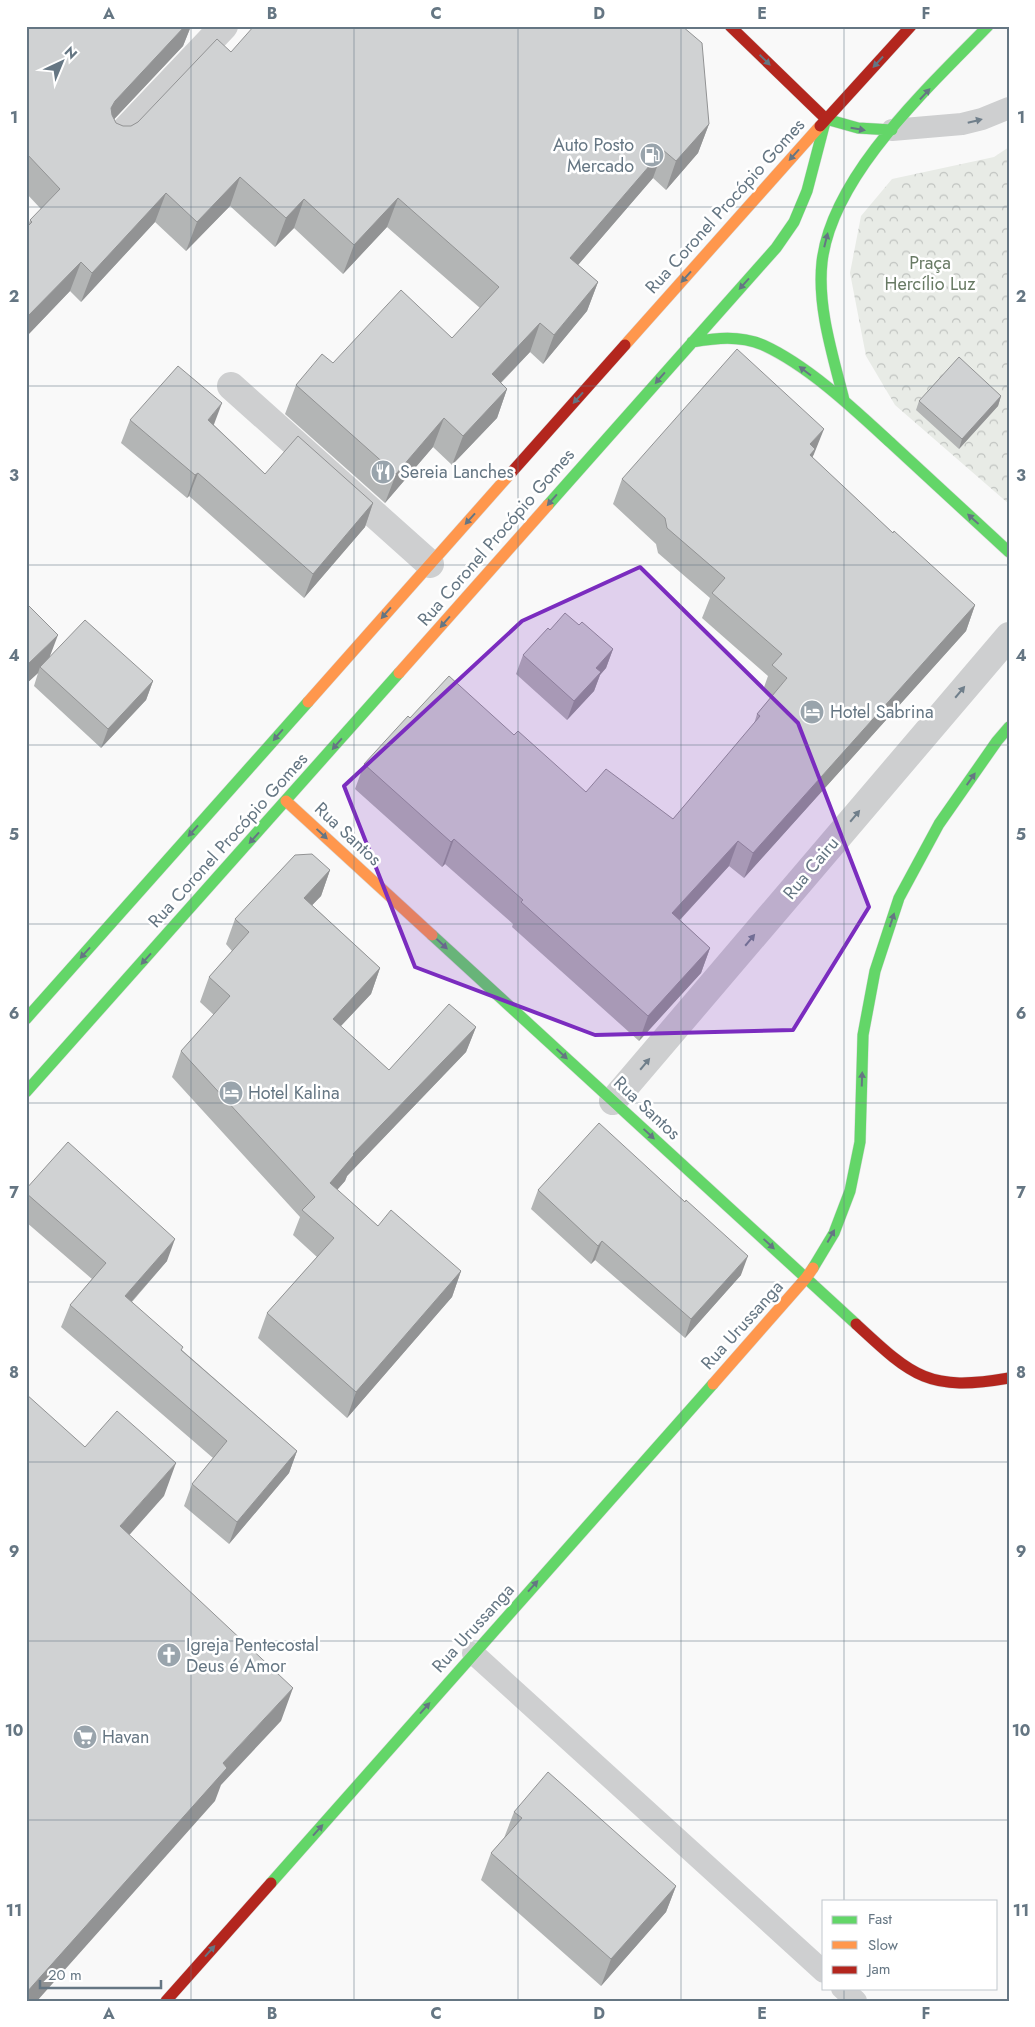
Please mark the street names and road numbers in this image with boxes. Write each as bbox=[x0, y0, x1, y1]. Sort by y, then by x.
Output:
street label: Rua Coronel Procópio Gomes bbox=[639, 113, 811, 299]
street label: Rua Coronel Procópio Gomes bbox=[411, 442, 581, 632]
street label: Rua Coronel Procópio Gomes bbox=[142, 747, 314, 933]
street label: Rua Santos bbox=[309, 796, 387, 872]
street label: Rua Cairu bbox=[777, 831, 845, 905]
street label: Rua Santos bbox=[608, 1070, 686, 1146]
street label: Rua Urussanga bbox=[695, 1275, 789, 1375]
street label: Rua Urussanga bbox=[426, 1578, 520, 1678]

